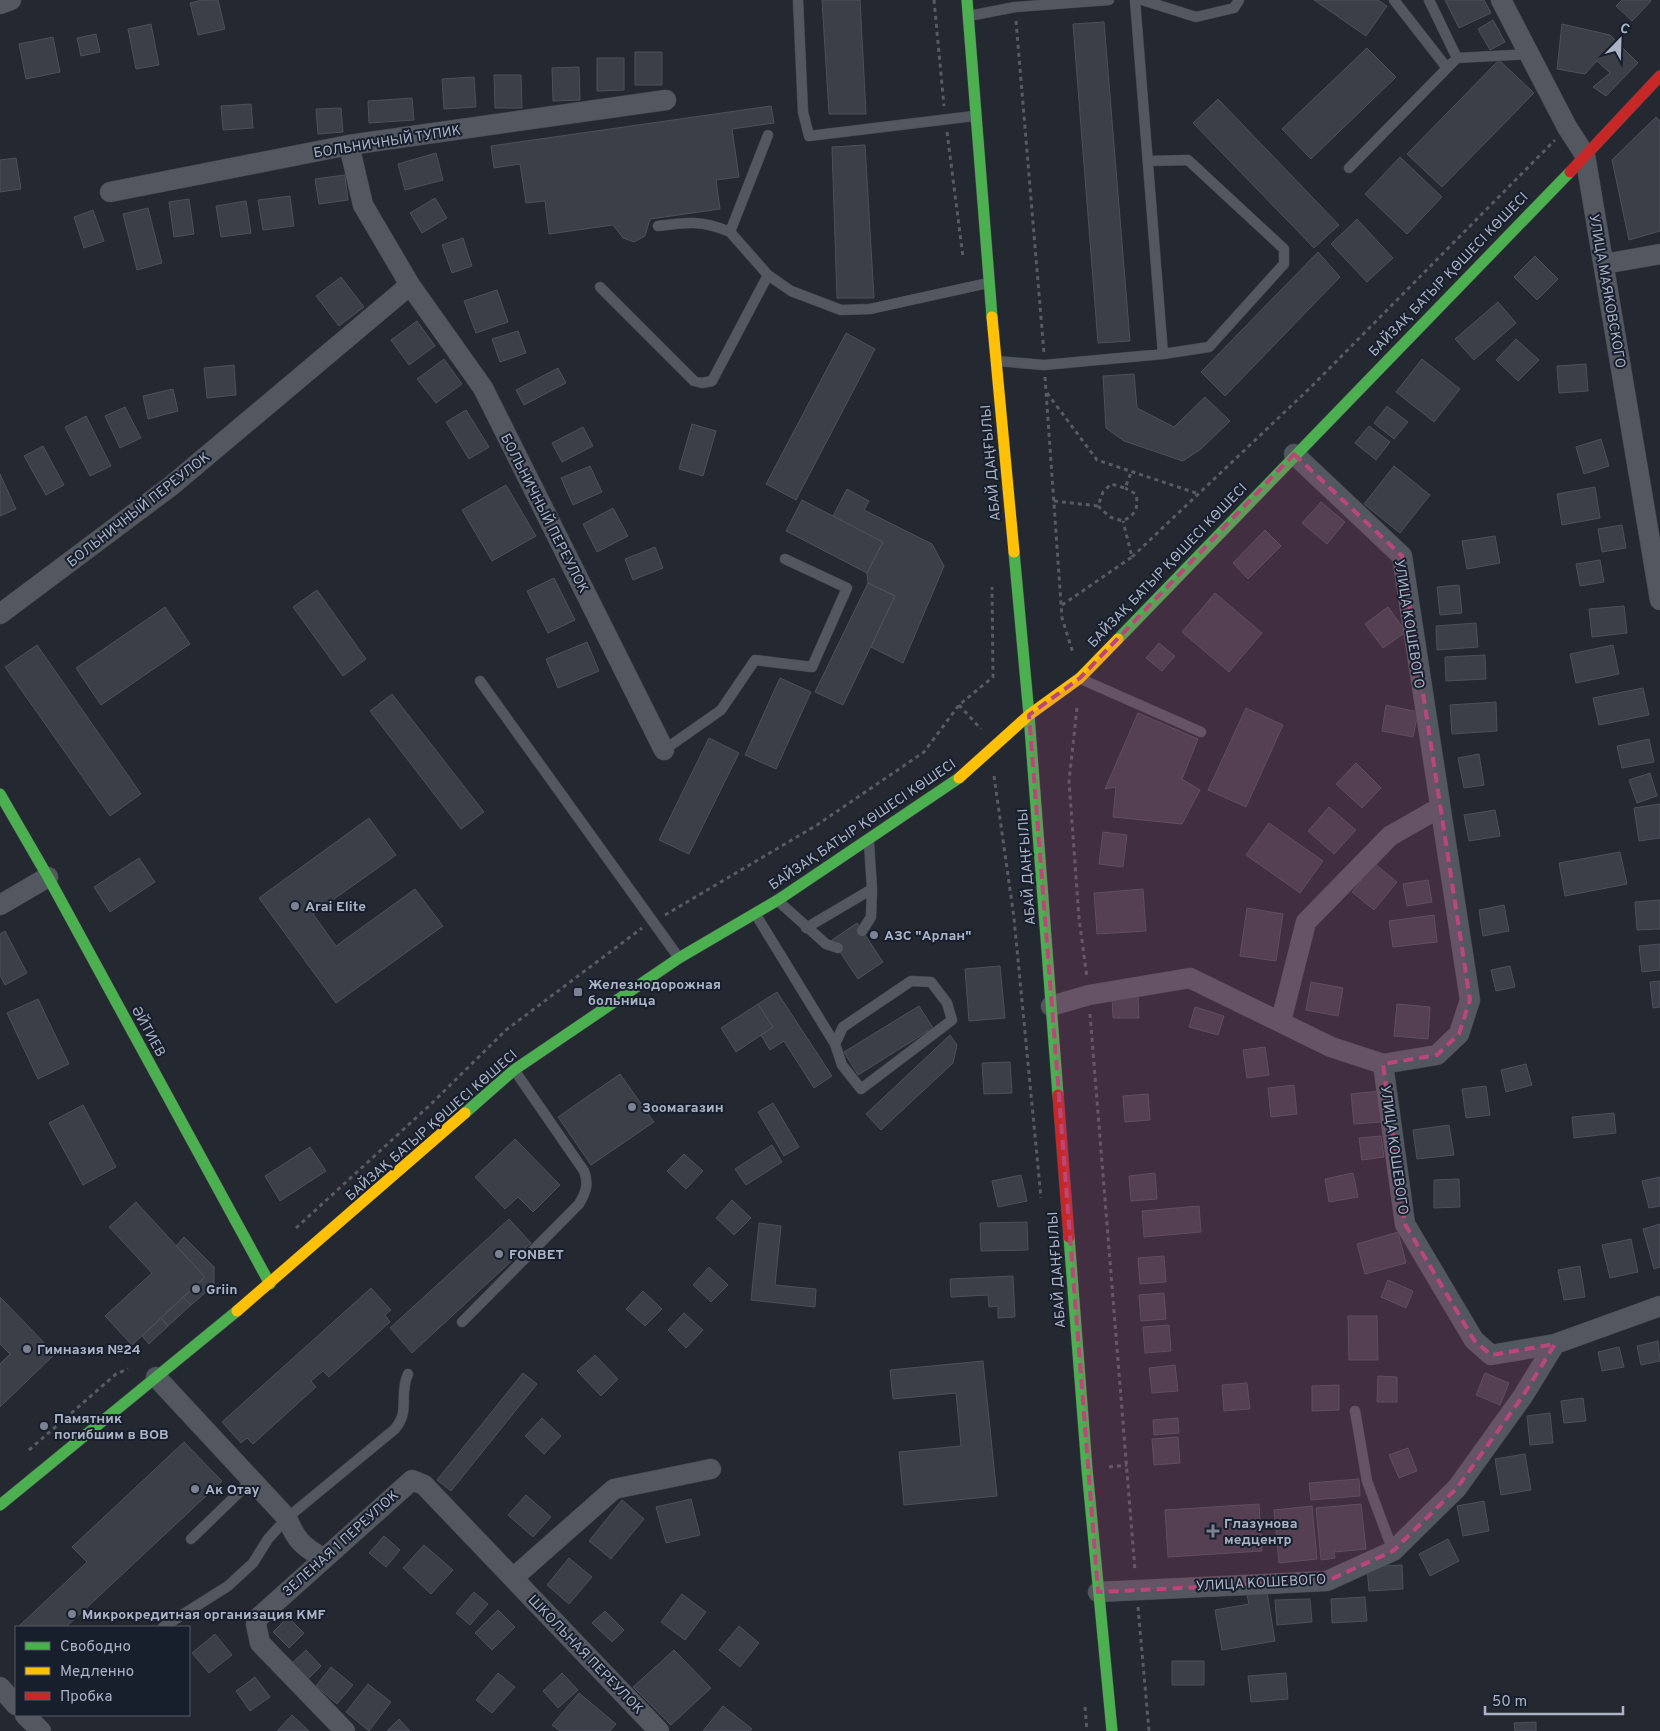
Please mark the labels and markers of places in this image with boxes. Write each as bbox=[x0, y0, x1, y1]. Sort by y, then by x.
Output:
place label: Arai Elite bbox=[305, 899, 366, 916]
marker: Arai Elite bbox=[289, 900, 301, 912]
place label: АЗС "Арлан" bbox=[884, 928, 971, 945]
marker: АЗС "Арлан" bbox=[868, 929, 880, 941]
place label: Железнодорожная больница bbox=[588, 977, 721, 1010]
marker: Железнодорожная больница bbox=[572, 986, 584, 998]
place label: Зоомагазин bbox=[642, 1100, 724, 1117]
marker: Зоомагазин bbox=[626, 1101, 638, 1113]
place label: FONBET bbox=[509, 1247, 564, 1264]
marker: FONBET bbox=[493, 1248, 505, 1260]
place label: Griin bbox=[206, 1282, 238, 1299]
marker: Griin bbox=[190, 1283, 202, 1295]
place label: Гимназия №24 bbox=[37, 1342, 141, 1359]
marker: Гимназия №24 bbox=[21, 1343, 33, 1355]
place label: Памятник погибшим в ВОВ bbox=[54, 1411, 169, 1444]
marker: Памятник погибшим в ВОВ bbox=[38, 1420, 50, 1432]
place label: Ак Отау bbox=[205, 1482, 259, 1499]
marker: Ак Отау bbox=[189, 1483, 201, 1495]
place label: Глазунова медцентр bbox=[1224, 1516, 1297, 1549]
marker: Глазунова медцентр bbox=[1206, 1524, 1220, 1538]
place label: Микрокредитная организация KMF bbox=[82, 1607, 326, 1624]
marker: Микрокредитная организация KMF bbox=[66, 1608, 78, 1620]

